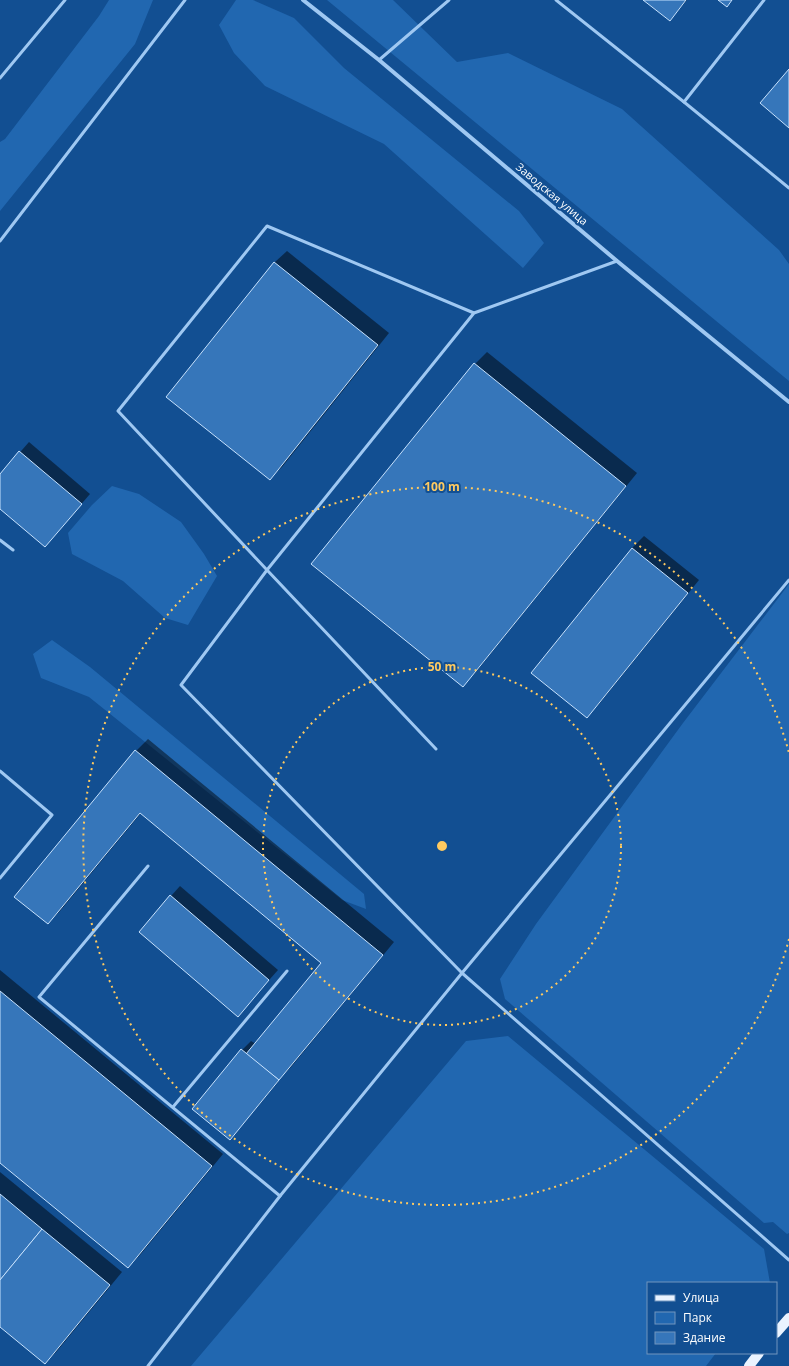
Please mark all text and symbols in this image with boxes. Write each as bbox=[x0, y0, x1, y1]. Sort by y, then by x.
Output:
street label: Заводская улица bbox=[513, 159, 591, 228]
text: 100 m bbox=[424, 478, 460, 495]
text: 50 m bbox=[428, 658, 456, 675]
centre of rings bbox=[435, 839, 449, 853]
legend bbox=[647, 1282, 777, 1354]
text: Улица bbox=[683, 1289, 719, 1306]
text: Парк bbox=[683, 1309, 713, 1326]
text: Здание bbox=[683, 1329, 726, 1346]

